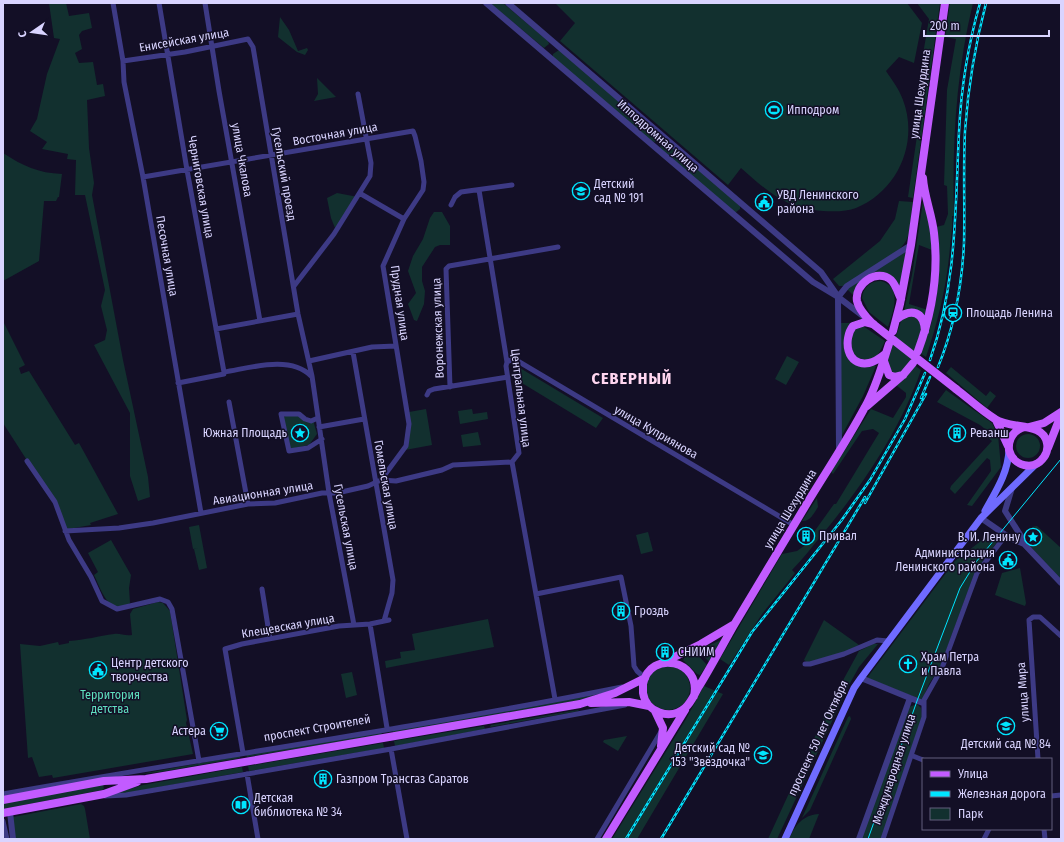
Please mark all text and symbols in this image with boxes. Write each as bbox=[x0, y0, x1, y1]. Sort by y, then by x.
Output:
north arrow bbox=[12, 12, 52, 52]
scale bar bbox=[924, 12, 1049, 38]
text: 200 m bbox=[930, 19, 960, 33]
street label: Енисейская улица bbox=[138, 25, 230, 55]
text: С bbox=[16, 30, 30, 38]
street label: улица Шехурдина bbox=[907, 48, 933, 140]
street label: Ипподромная улица bbox=[614, 97, 702, 175]
sports icon: Ипподром bbox=[764, 100, 784, 120]
place label: Ипподром bbox=[787, 103, 839, 117]
street label: Восточная улица bbox=[291, 120, 379, 148]
street label: улица Чкалова bbox=[229, 122, 255, 198]
street label: Гусельский проезд bbox=[269, 126, 299, 222]
street label: Черниговская улица bbox=[185, 135, 217, 239]
place label: Детский сад № 191 bbox=[593, 177, 644, 205]
school or university icon: Детский сад № 191 bbox=[571, 181, 591, 201]
place label: УВД Ленинского района bbox=[776, 188, 859, 216]
public building icon: УВД Ленинского района bbox=[754, 192, 774, 212]
street label: Песочная улица bbox=[153, 215, 181, 297]
street label: Прудная улица bbox=[388, 264, 412, 342]
street label: Воронежская улица bbox=[429, 277, 447, 379]
station icon: Площадь Ленина bbox=[943, 303, 963, 323]
place label: Площадь Ленина bbox=[966, 306, 1053, 320]
street label: Центральная улица bbox=[508, 348, 534, 448]
district label: СЕВЕРНЫЙ bbox=[592, 369, 672, 388]
street label: улица Куприянова bbox=[612, 402, 700, 462]
place icon: Южная Площадь bbox=[290, 423, 310, 443]
building icon: Реванш bbox=[947, 423, 967, 443]
place label: Южная Площадь bbox=[203, 426, 287, 440]
place label: Реванш bbox=[970, 426, 1009, 440]
street label: Гомельская улица bbox=[371, 439, 401, 531]
street label: улица Шехурдина bbox=[761, 467, 819, 551]
street label: Авиационная улица bbox=[212, 478, 314, 508]
street label: Гусельская улица bbox=[331, 483, 361, 571]
building icon: Привал bbox=[796, 526, 816, 546]
place icon: В. И. Ленину bbox=[1023, 527, 1043, 547]
place label: Привал bbox=[819, 529, 857, 543]
place label: В. И. Ленину bbox=[958, 530, 1021, 544]
place label: Администрация Ленинского района bbox=[895, 546, 995, 574]
public building icon: Администрация Ленинского района bbox=[998, 550, 1018, 570]
building icon: Гроздь bbox=[611, 601, 631, 621]
place label: Гроздь bbox=[634, 604, 669, 618]
street label: Клещевская улица bbox=[240, 611, 336, 641]
building icon: СНИИМ bbox=[655, 642, 675, 662]
place label: СНИИМ bbox=[678, 645, 714, 659]
place label: Храм Петра и Павла bbox=[921, 650, 979, 678]
church icon: Храм Петра и Павла bbox=[898, 654, 918, 674]
place label: Центр детского творчества bbox=[111, 656, 189, 684]
public building icon: Центр детского творчества bbox=[88, 660, 108, 680]
street label: улица Мира bbox=[1014, 661, 1032, 722]
street label: проспект 50 лет Октября bbox=[785, 678, 851, 798]
park label: Территория детства bbox=[80, 688, 140, 716]
street label: проспект Строителей bbox=[262, 712, 372, 744]
street label: Международная улица bbox=[870, 712, 919, 826]
school or university icon: Детский сад № 84 bbox=[996, 716, 1016, 736]
supermarket icon: Астера bbox=[209, 721, 229, 741]
place label: Астера bbox=[172, 724, 206, 738]
place label: Детский сад № 84 bbox=[960, 737, 1051, 751]
place label: Детский сад № 153 "Звёздочка" bbox=[671, 741, 750, 769]
school or university icon: Детский сад № 153 "Звёздочка" bbox=[753, 745, 773, 765]
legend bbox=[922, 758, 1052, 830]
text: Улица bbox=[957, 767, 988, 781]
building icon: Газпром Трансгаз Саратов bbox=[313, 769, 333, 789]
place label: Газпром Трансгаз Саратов bbox=[336, 772, 469, 786]
text: Железная дорога bbox=[958, 787, 1046, 801]
place label: Детская библиотека № 34 bbox=[253, 791, 342, 819]
library icon: Детская библиотека № 34 bbox=[231, 795, 251, 815]
text: Парк bbox=[958, 807, 984, 821]

